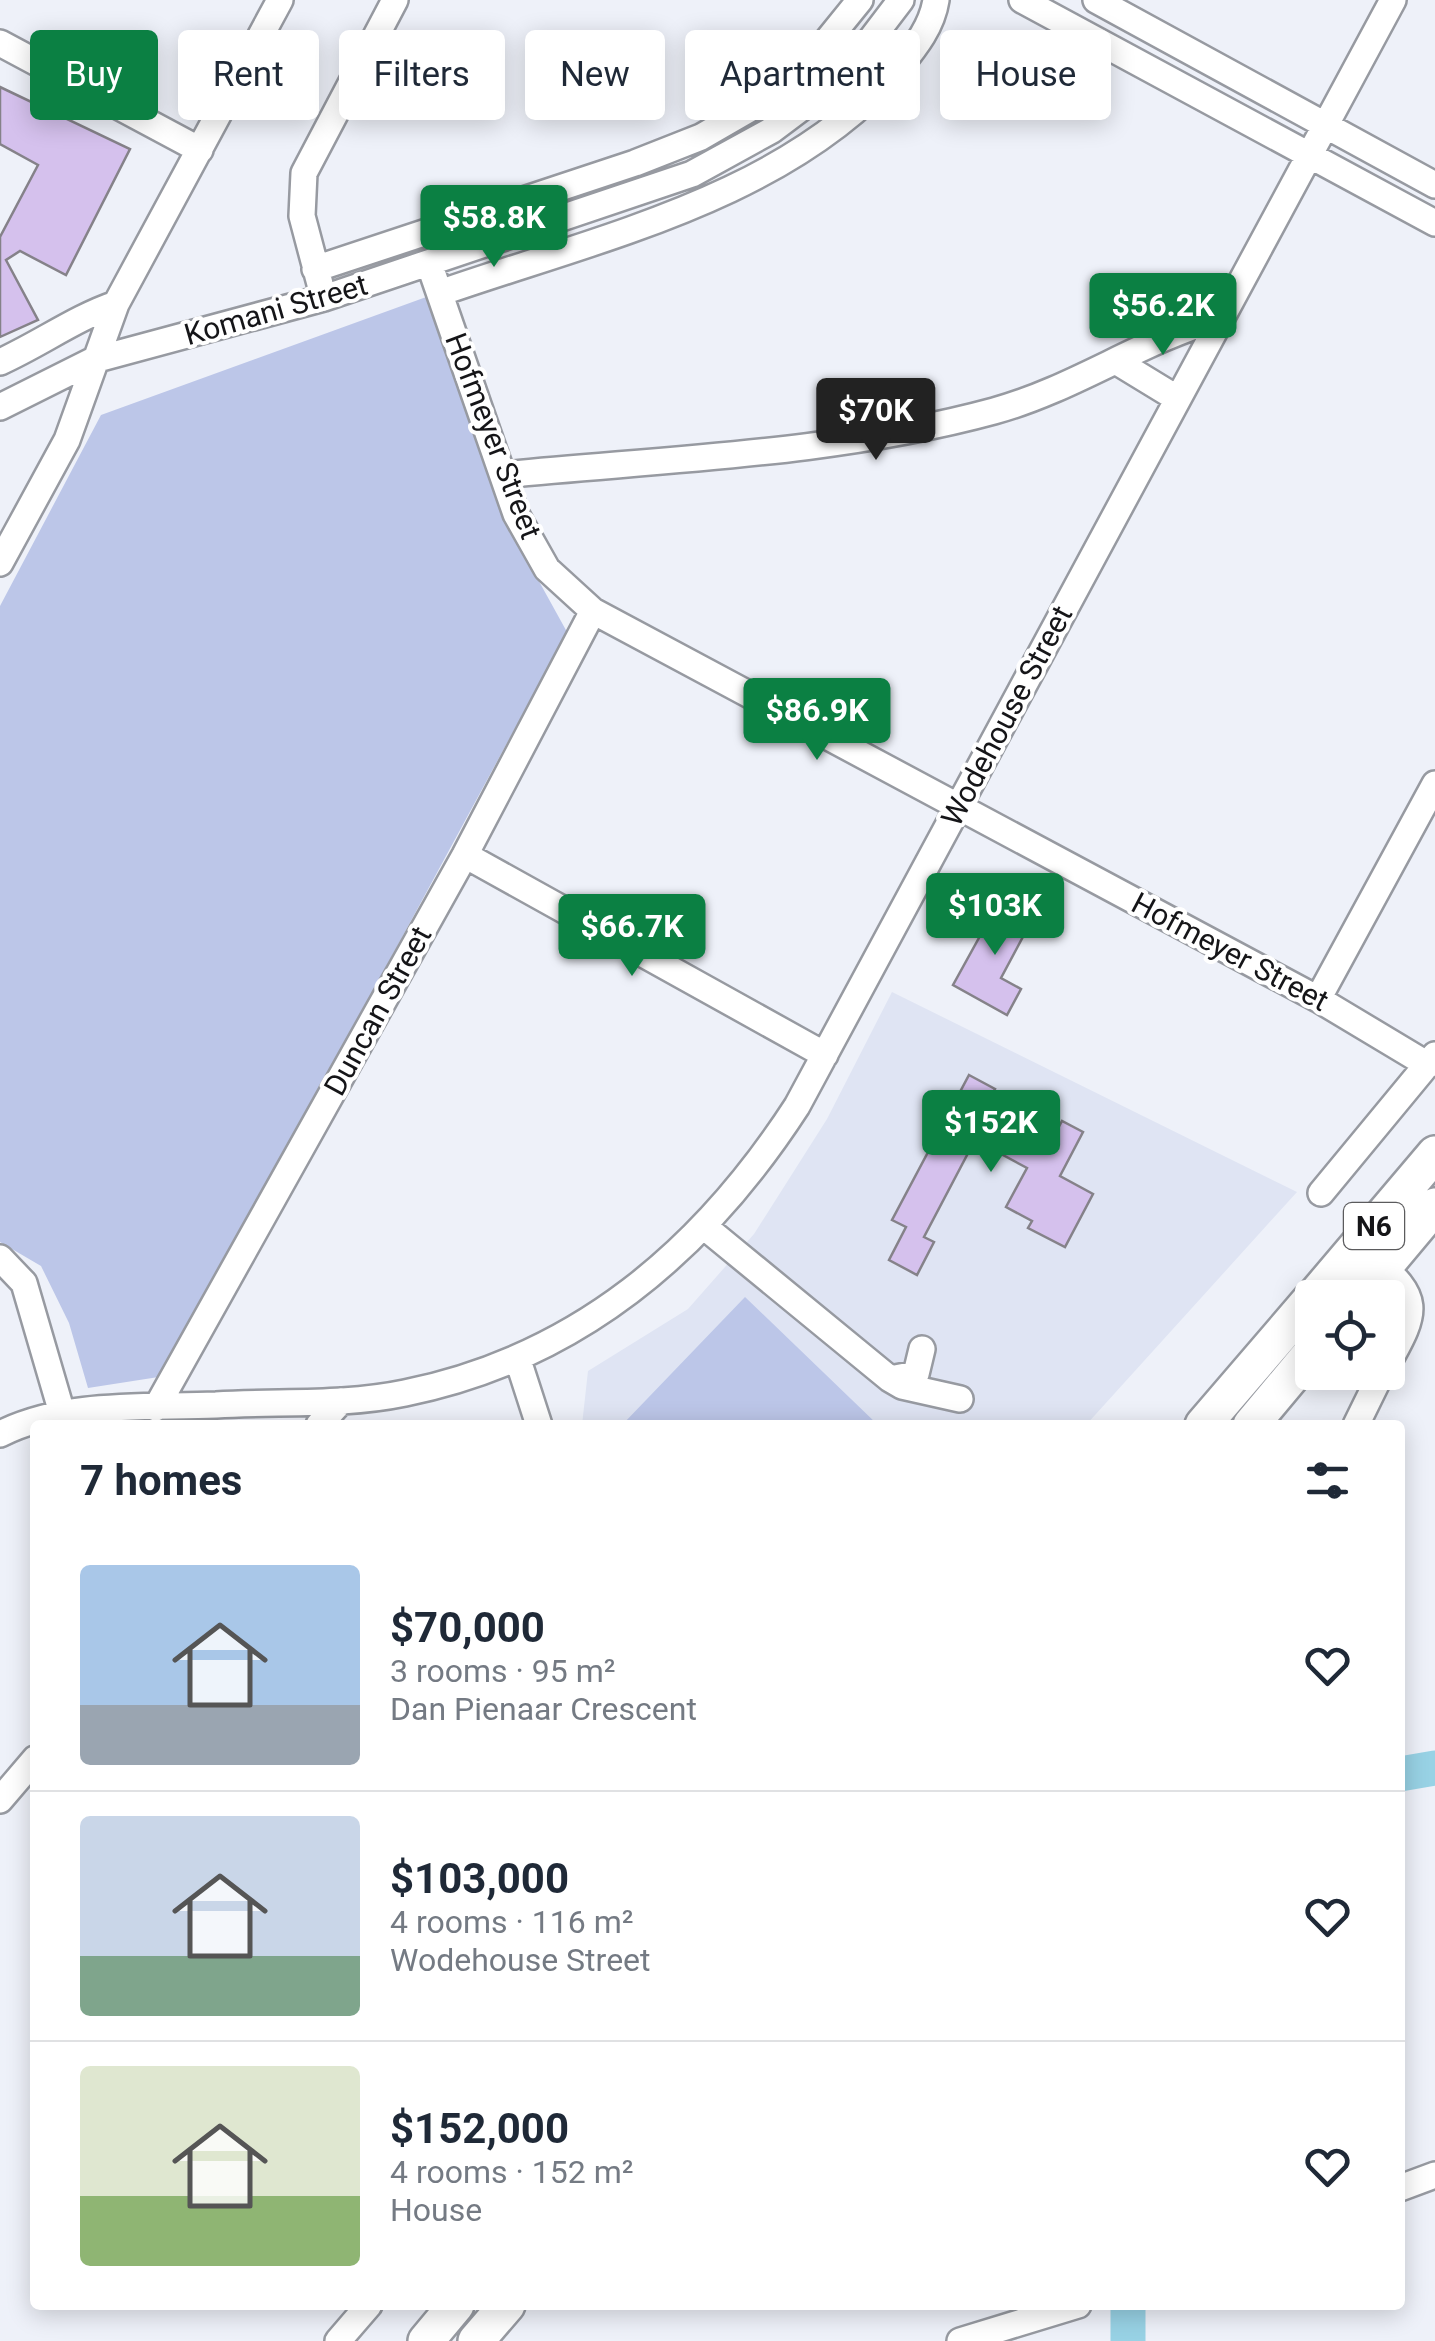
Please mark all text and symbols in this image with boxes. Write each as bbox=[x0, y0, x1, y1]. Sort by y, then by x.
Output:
chip: Buy bbox=[30, 30, 158, 120]
chip: Rent bbox=[178, 30, 319, 120]
chip: Filters bbox=[339, 30, 505, 120]
chip: New bbox=[525, 30, 665, 120]
chip: Apartment bbox=[685, 30, 920, 120]
chip: House bbox=[940, 30, 1111, 120]
pin: $58.8K bbox=[413, 185, 575, 270]
text: $58.8K bbox=[442, 198, 546, 236]
street label: Komani Street bbox=[180, 267, 371, 352]
pin: $56.2K bbox=[1082, 273, 1244, 358]
text: $56.2K bbox=[1111, 286, 1215, 324]
street label: Hofmeyer Street bbox=[438, 328, 549, 544]
pin: $70K bbox=[817, 378, 935, 463]
text: $70K bbox=[838, 391, 914, 429]
street label: Wodehouse Street bbox=[934, 600, 1079, 832]
pin: $86.9K bbox=[736, 678, 898, 763]
text: $86.9K bbox=[765, 691, 869, 729]
pin: $103K bbox=[925, 873, 1065, 958]
street label: Hofmeyer Street bbox=[1126, 885, 1335, 1018]
text: $103K bbox=[948, 886, 1042, 924]
pin: $66.7K bbox=[551, 894, 713, 979]
text: $66.7K bbox=[580, 907, 684, 945]
street label: Duncan Street bbox=[317, 920, 438, 1101]
pin: $152K bbox=[921, 1090, 1061, 1175]
text: $152K bbox=[944, 1103, 1038, 1141]
road number: N6 bbox=[1344, 1203, 1404, 1249]
map controls bbox=[1295, 1280, 1405, 1390]
button: locate bbox=[1295, 1280, 1405, 1390]
icon: filters bbox=[1300, 1453, 1355, 1508]
text: 7 homes bbox=[80, 1456, 242, 1505]
text: $70,000 bbox=[390, 1603, 545, 1652]
icon: home bbox=[160, 1605, 280, 1725]
icon: heart bbox=[1300, 1638, 1355, 1693]
text: 3 rooms · 95 m² bbox=[390, 1652, 615, 1690]
text: Dan Pienaar Crescent bbox=[390, 1690, 697, 1728]
text: $103,000 bbox=[390, 1854, 569, 1903]
icon: home bbox=[160, 1856, 280, 1976]
icon: heart bbox=[1300, 1889, 1355, 1944]
text: 4 rooms · 116 m² bbox=[390, 1903, 633, 1941]
text: Wodehouse Street bbox=[390, 1941, 651, 1979]
text: $152,000 bbox=[390, 2104, 569, 2153]
icon: home bbox=[160, 2106, 280, 2226]
icon: heart bbox=[1300, 2139, 1355, 2194]
text: 4 rooms · 152 m² bbox=[390, 2153, 633, 2191]
text: House bbox=[390, 2191, 482, 2229]

